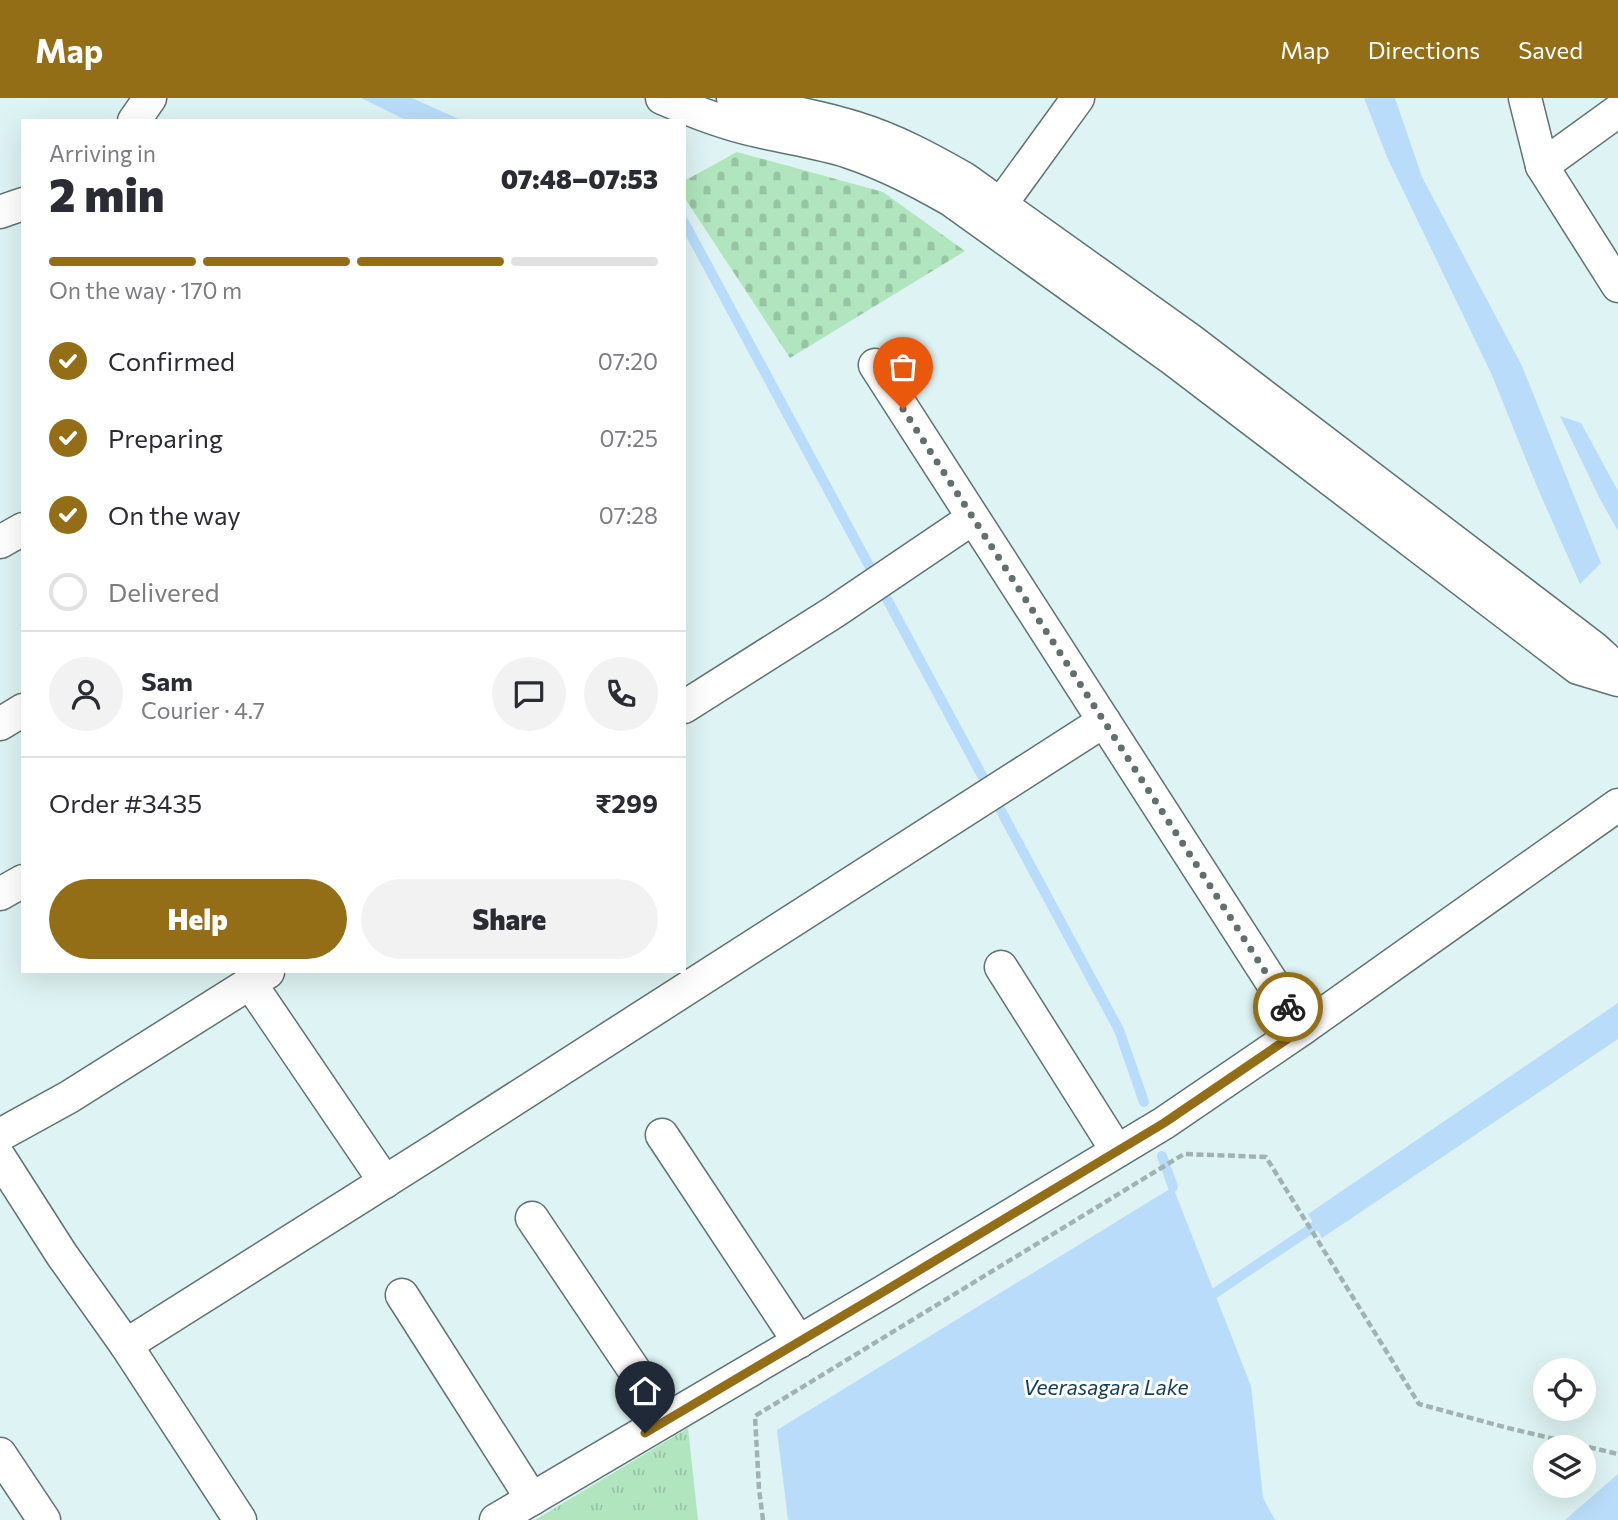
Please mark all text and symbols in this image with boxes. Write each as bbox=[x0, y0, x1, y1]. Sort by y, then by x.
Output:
text: Map bbox=[35, 29, 103, 70]
text: Map bbox=[1280, 35, 1330, 64]
text: Directions bbox=[1368, 35, 1480, 64]
text: Saved bbox=[1518, 35, 1583, 64]
text: Arriving in bbox=[49, 139, 156, 167]
text: 07:48–07:53 bbox=[501, 163, 658, 194]
text: 2 min bbox=[49, 165, 165, 221]
text: On the way · 170 m bbox=[49, 276, 242, 304]
pin bbox=[873, 337, 933, 409]
icon: check bbox=[49, 342, 87, 380]
text: Confirmed bbox=[108, 345, 235, 376]
text: 07:20 bbox=[598, 347, 658, 375]
icon: bag bbox=[884, 348, 922, 386]
icon: check bbox=[49, 419, 87, 457]
text: Preparing bbox=[108, 422, 223, 453]
text: 07:25 bbox=[600, 424, 658, 452]
icon: check bbox=[49, 496, 87, 534]
text: On the way bbox=[108, 499, 241, 530]
text: 07:28 bbox=[599, 501, 658, 529]
text: Delivered bbox=[108, 576, 219, 607]
button: person bbox=[49, 657, 123, 731]
button: chat bbox=[492, 657, 566, 731]
button: phone bbox=[584, 657, 658, 731]
text: Sam bbox=[141, 665, 193, 696]
text: Courier · 4.7 bbox=[141, 696, 265, 724]
text: Order #3435 bbox=[49, 787, 202, 818]
text: ₹299 bbox=[595, 787, 658, 818]
button: Help bbox=[49, 879, 347, 959]
button: Share bbox=[361, 879, 658, 959]
courier bbox=[1253, 972, 1323, 1042]
icon: bike bbox=[1269, 988, 1307, 1026]
map controls bbox=[1533, 1358, 1596, 1498]
button: locate bbox=[1533, 1358, 1596, 1421]
pin bbox=[615, 1361, 675, 1433]
icon: home bbox=[626, 1372, 664, 1410]
water label: Veerasagara Lake bbox=[1023, 1374, 1189, 1399]
button: layers bbox=[1533, 1435, 1596, 1498]

